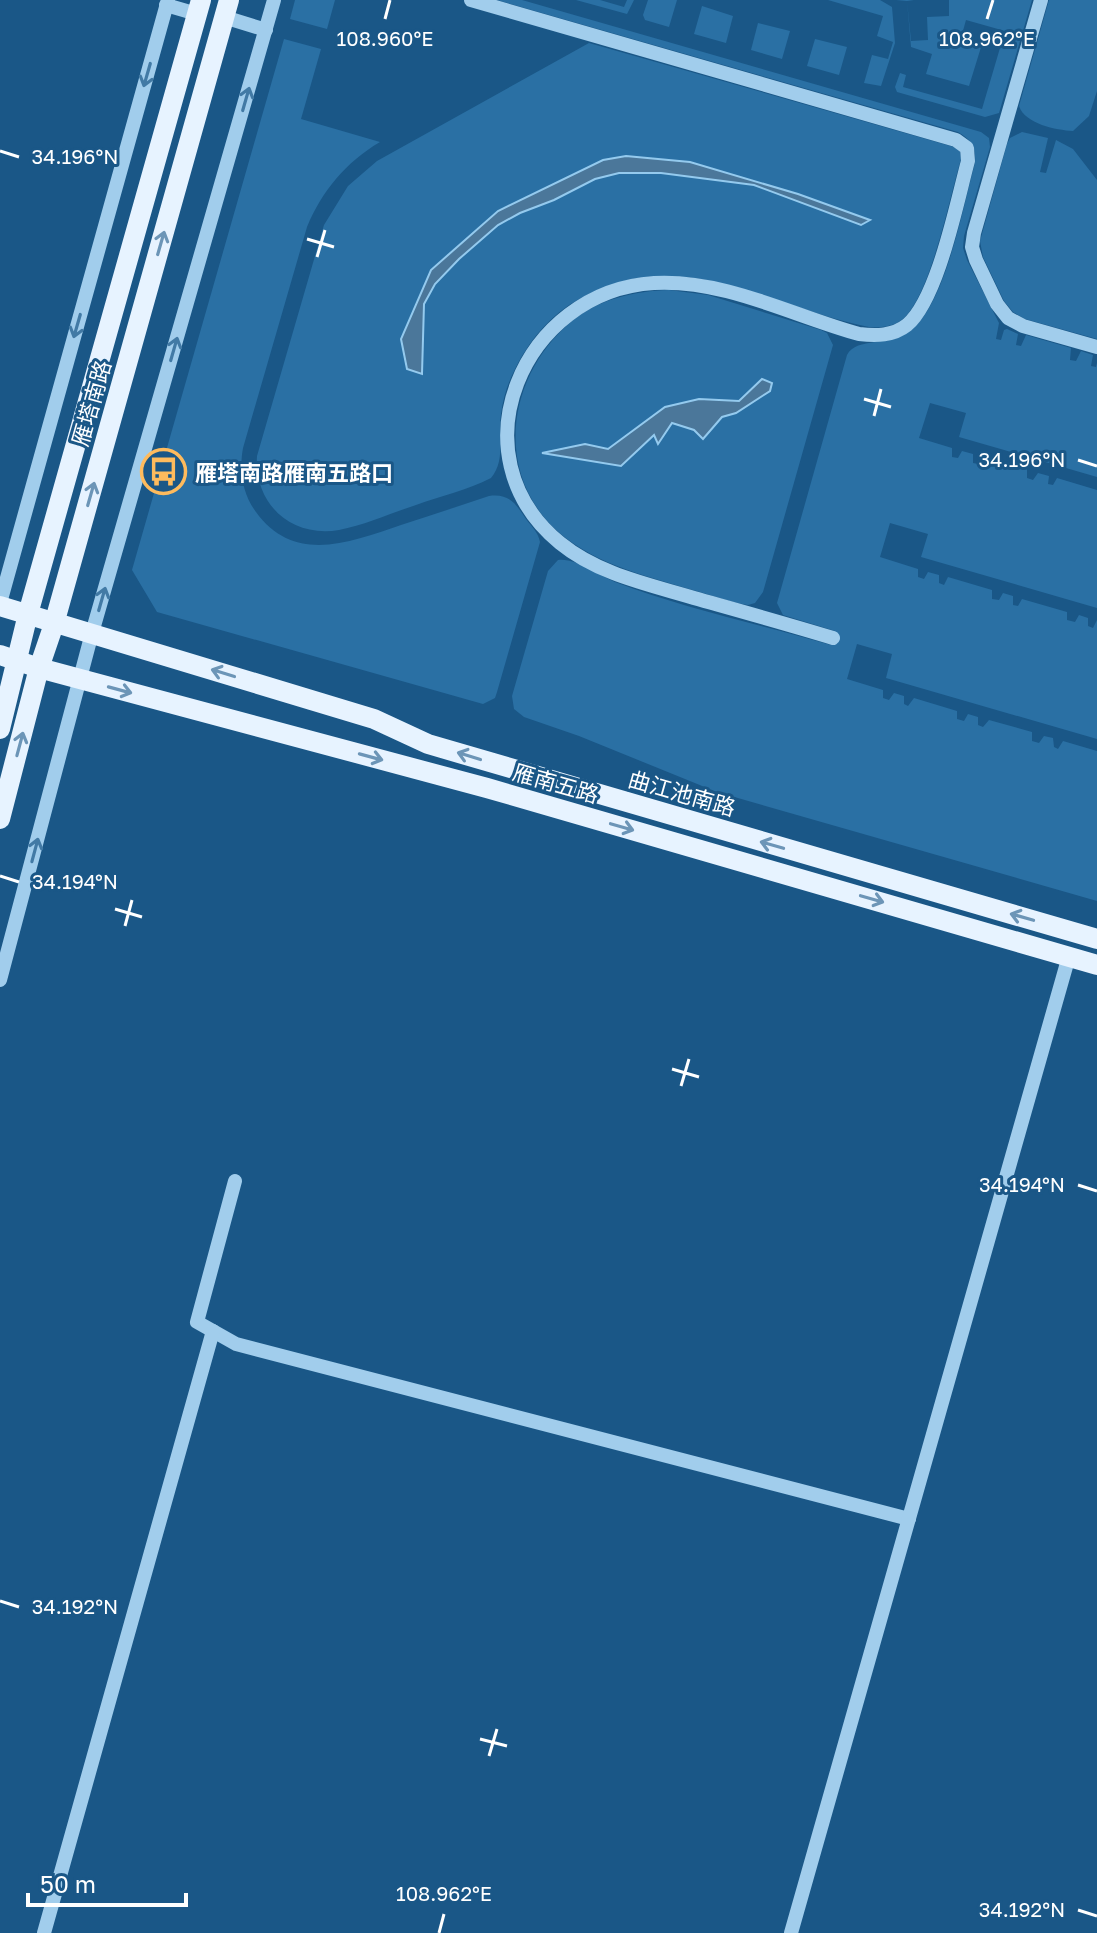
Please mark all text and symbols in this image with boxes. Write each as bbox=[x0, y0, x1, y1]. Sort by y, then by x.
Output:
text: 108.960°E bbox=[337, 26, 433, 50]
text: 108.962°E bbox=[939, 26, 1035, 50]
one-way arrow bbox=[139, 62, 154, 88]
one-way arrow bbox=[239, 87, 254, 113]
text: 34.196°N bbox=[32, 144, 118, 168]
one-way arrow bbox=[154, 231, 169, 257]
one-way arrow bbox=[69, 312, 84, 338]
one-way arrow bbox=[167, 337, 182, 363]
street label: 雁塔南路 bbox=[66, 357, 116, 449]
text: 34.196°N bbox=[979, 447, 1065, 471]
bus stop icon: 雁塔南路雁南五路口 bbox=[140, 448, 188, 496]
place label: 雁塔南路雁南五路口 bbox=[195, 459, 393, 486]
one-way arrow bbox=[84, 481, 99, 507]
one-way arrow bbox=[95, 587, 110, 613]
one-way arrow bbox=[211, 665, 237, 680]
one-way arrow bbox=[107, 683, 133, 698]
one-way arrow bbox=[13, 731, 28, 757]
one-way arrow bbox=[457, 748, 483, 763]
one-way arrow bbox=[358, 750, 384, 765]
street label: 雁南五路 bbox=[510, 758, 602, 808]
street label: 曲江池南路 bbox=[625, 765, 739, 821]
one-way arrow bbox=[608, 820, 634, 835]
one-way arrow bbox=[760, 837, 786, 852]
one-way arrow bbox=[28, 838, 43, 864]
text: 34.194°N bbox=[32, 869, 118, 893]
one-way arrow bbox=[858, 892, 884, 907]
one-way arrow bbox=[1010, 909, 1036, 924]
text: 34.194°N bbox=[979, 1172, 1065, 1196]
text: 34.192°N bbox=[32, 1594, 118, 1618]
scale bar bbox=[28, 1857, 186, 1907]
text: 50 m bbox=[40, 1869, 96, 1898]
text: 108.962°E bbox=[396, 1881, 492, 1905]
text: 34.192°N bbox=[979, 1897, 1065, 1921]

